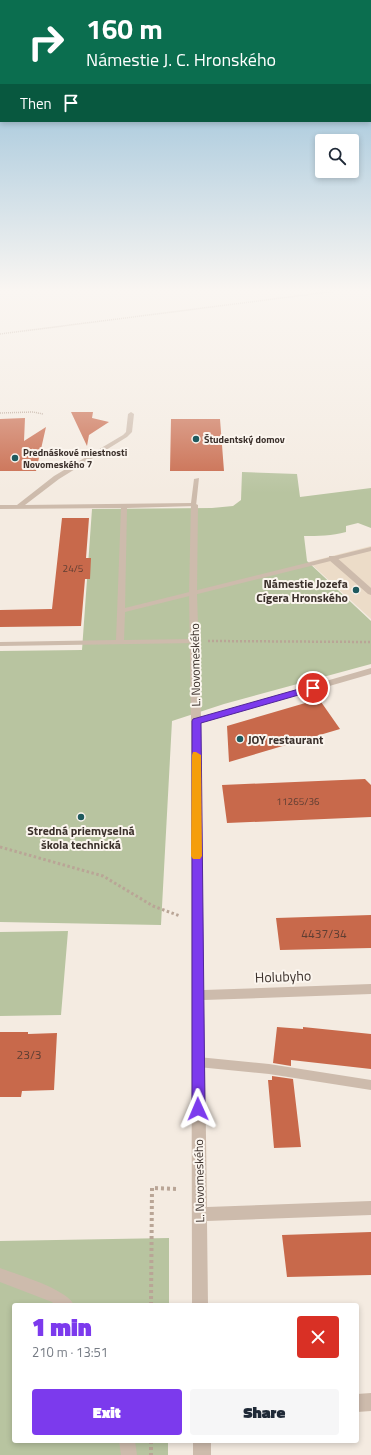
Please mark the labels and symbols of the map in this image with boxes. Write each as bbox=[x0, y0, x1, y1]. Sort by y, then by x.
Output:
place label: Študentský domov bbox=[204, 432, 285, 447]
marker: Študentský domov bbox=[191, 434, 201, 444]
place label: Prednáškové miestnosti Novomeského 7 bbox=[23, 445, 127, 472]
marker: Prednáškové miestnosti Novomeského 7 bbox=[10, 453, 20, 463]
house number: 24/5 bbox=[63, 561, 84, 576]
place label: Námestie Jozefa Cígera Hronského bbox=[256, 574, 348, 607]
marker: Námestie Jozefa Cígera Hronského bbox=[351, 585, 361, 595]
street label: L. Novomeského bbox=[185, 623, 205, 707]
pin bbox=[296, 671, 330, 705]
place label: JOY restaurant bbox=[248, 730, 324, 749]
marker: JOY restaurant bbox=[235, 734, 245, 744]
house number: 11265/36 bbox=[276, 794, 320, 809]
marker: Stredná priemyselná škola technická bbox=[76, 812, 86, 822]
place label: Stredná priemyselná škola technická bbox=[27, 821, 135, 854]
house number: 4437/34 bbox=[301, 924, 347, 943]
street label: Holubyho bbox=[254, 965, 312, 987]
house number: 23/3 bbox=[16, 1045, 42, 1064]
position arrow bbox=[177, 1088, 219, 1130]
street label: L. Novomeského bbox=[189, 1139, 209, 1223]

